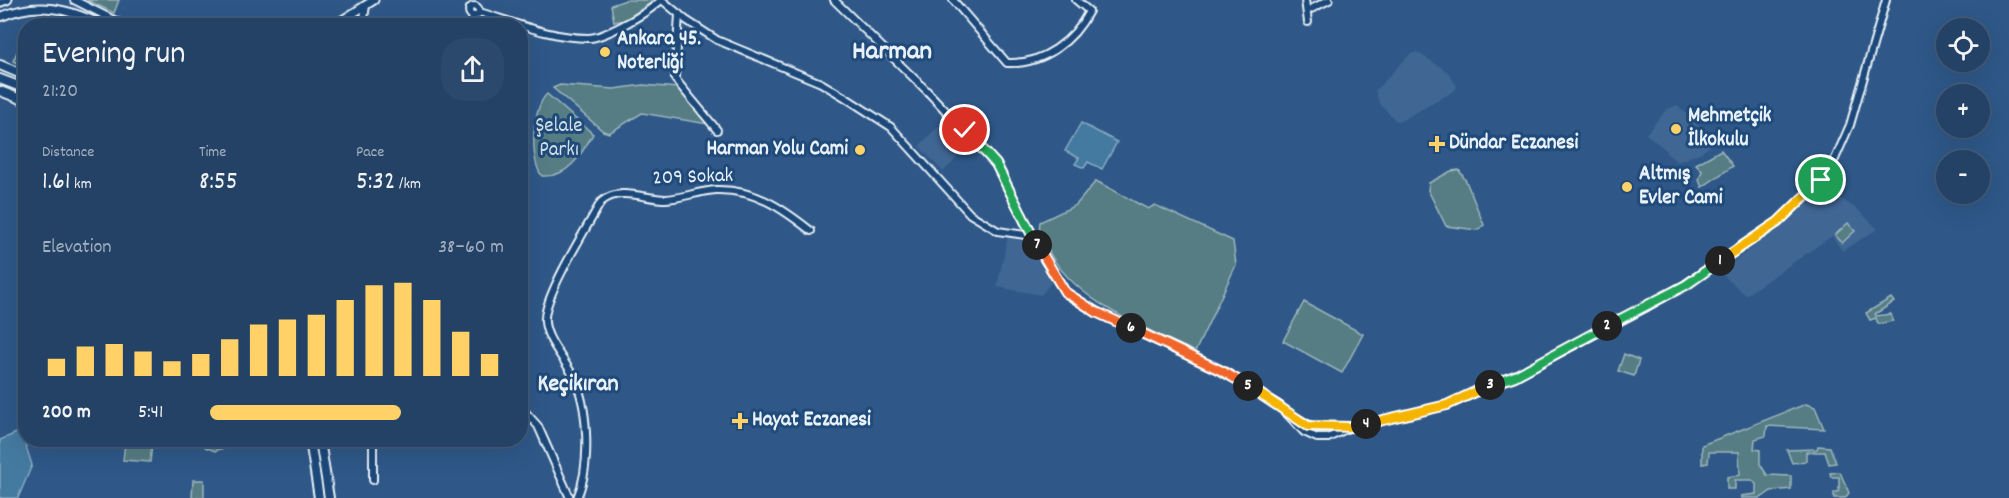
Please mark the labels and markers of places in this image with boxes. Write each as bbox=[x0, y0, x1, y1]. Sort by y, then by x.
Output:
place label: Ankara 45. Noterliği bbox=[617, 25, 701, 79]
marker: Ankara 45. Noterliği bbox=[598, 45, 612, 59]
place label: Mehmetçik İlkokulu bbox=[1688, 102, 1772, 156]
pin bbox=[939, 104, 990, 155]
marker: Mehmetçik İlkokulu bbox=[1669, 122, 1683, 136]
place label: Dündar Eczanesi bbox=[1449, 129, 1578, 159]
place label: Harman Yolu Cami bbox=[706, 135, 848, 165]
marker: Dündar Eczanesi bbox=[1430, 137, 1444, 151]
marker: Harman Yolu Cami bbox=[853, 143, 867, 157]
pin bbox=[1795, 154, 1846, 205]
place label: Altmış Evler Cami bbox=[1639, 160, 1723, 214]
marker: Altmış Evler Cami bbox=[1620, 180, 1634, 194]
pin: 7 bbox=[1022, 230, 1052, 260]
pin: 1 bbox=[1705, 246, 1735, 276]
pin: 2 bbox=[1592, 311, 1622, 341]
pin: 6 bbox=[1116, 313, 1146, 343]
pin: 3 bbox=[1475, 370, 1505, 400]
pin: 5 bbox=[1233, 371, 1263, 401]
place label: Hayat Eczanesi bbox=[752, 406, 871, 436]
pin: 4 bbox=[1351, 409, 1381, 439]
marker: Hayat Eczanesi bbox=[733, 414, 747, 428]

